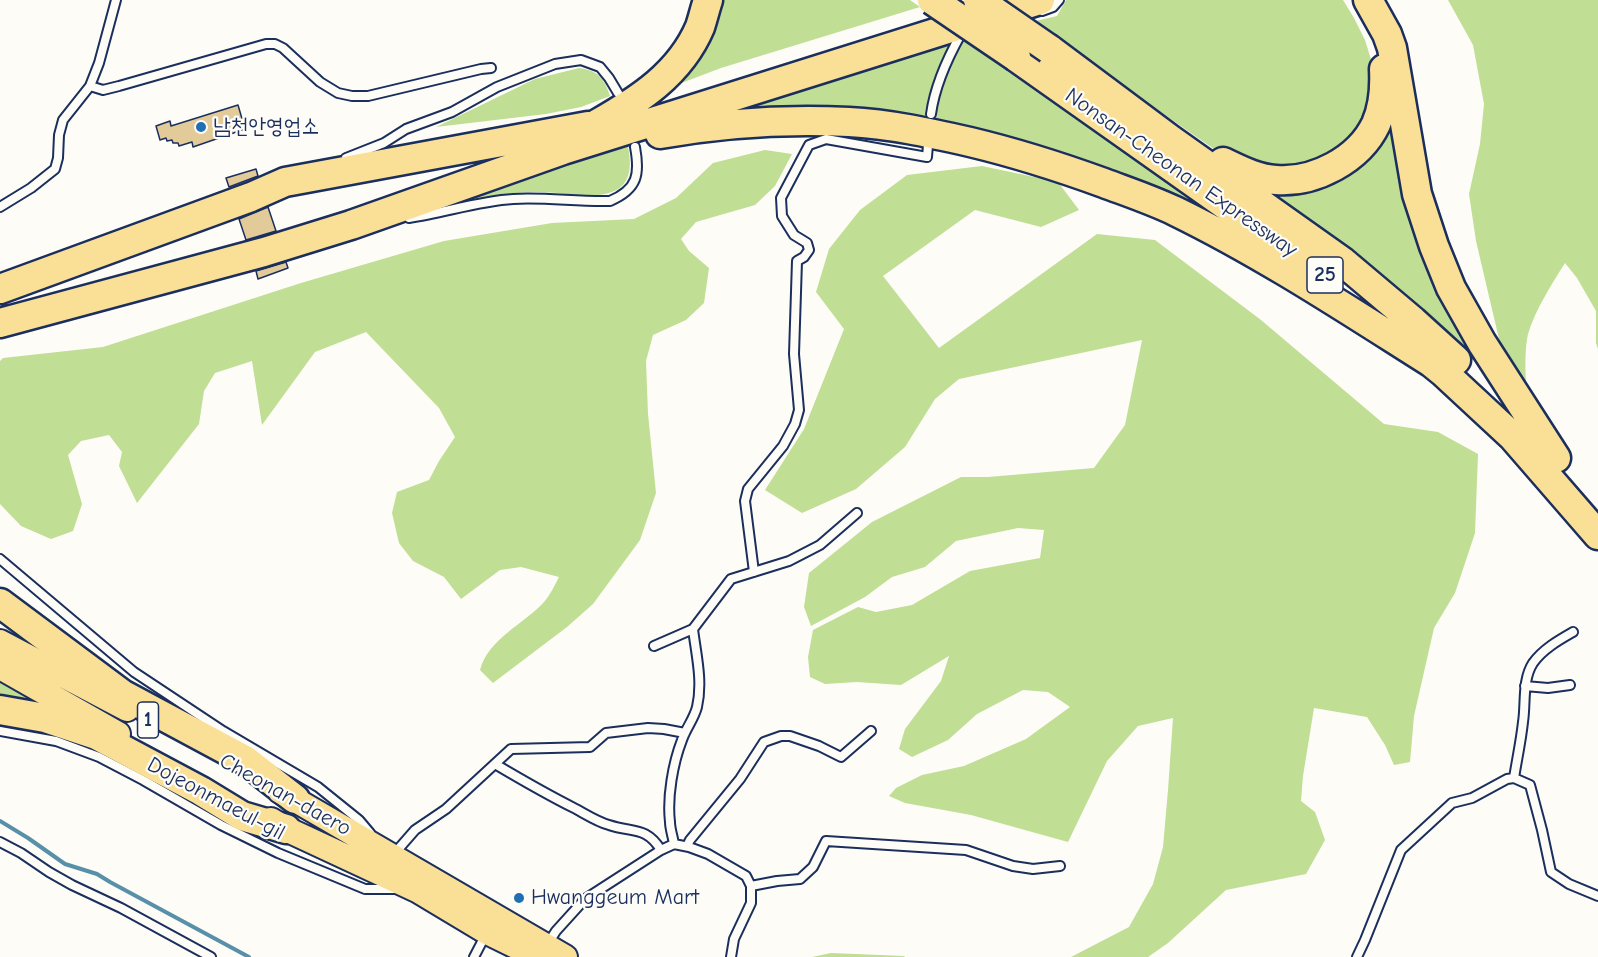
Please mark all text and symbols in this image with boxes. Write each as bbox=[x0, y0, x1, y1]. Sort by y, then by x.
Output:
street label: Nonsan-Cheonan Expressway bbox=[1060, 83, 1302, 263]
place label: 남천안영업소 bbox=[213, 114, 319, 140]
marker: 남천안영업소 bbox=[194, 120, 208, 134]
road number: 25 bbox=[1307, 257, 1343, 293]
road number: 1 bbox=[138, 702, 158, 738]
street label: Cheonan-daero bbox=[215, 748, 355, 842]
street label: Dojeonmaeul-gil bbox=[143, 752, 289, 846]
place label: Hwanggeum Mart bbox=[531, 885, 699, 911]
marker: Hwanggeum Mart bbox=[512, 891, 526, 905]

